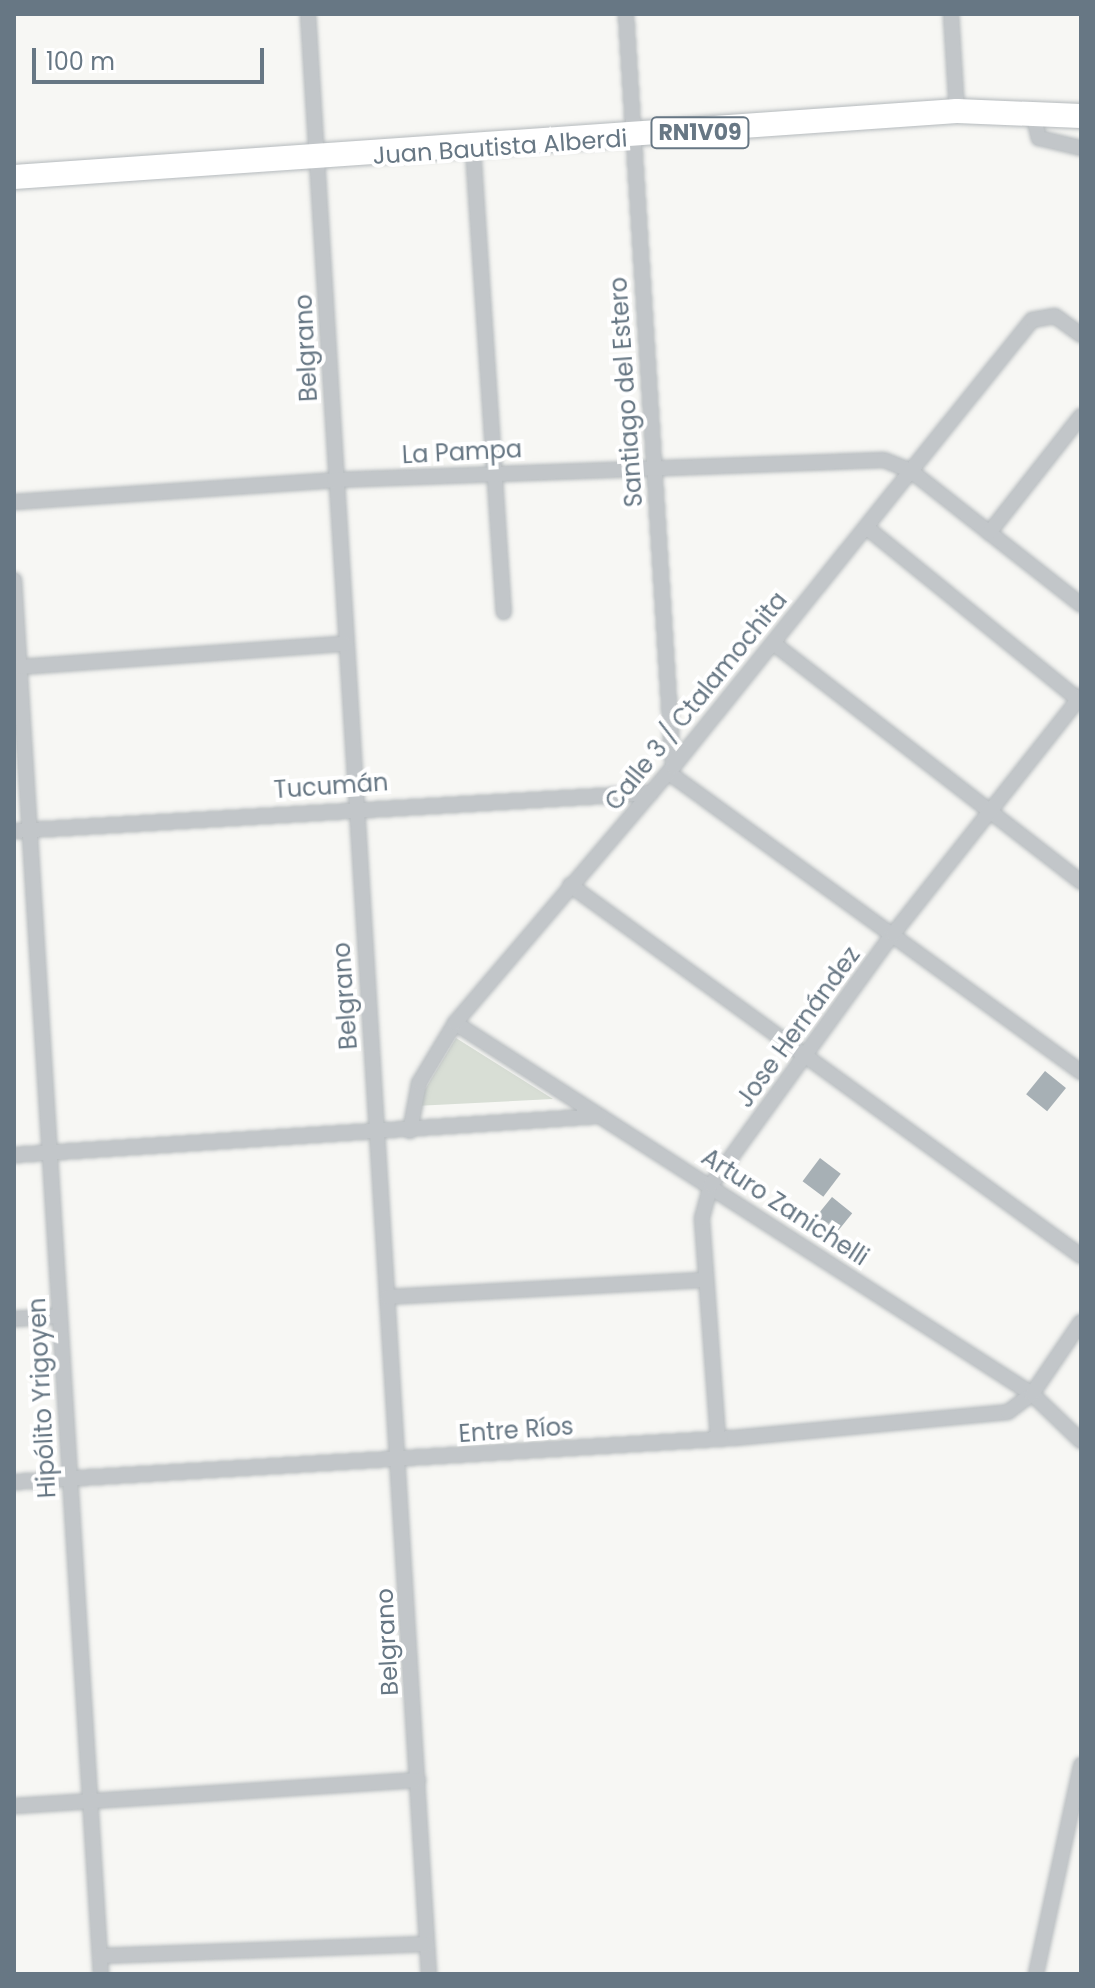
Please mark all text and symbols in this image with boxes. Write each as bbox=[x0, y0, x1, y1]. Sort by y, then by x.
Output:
scale bar bbox=[36, 32, 268, 82]
text: 100 m bbox=[46, 45, 115, 78]
road number: RN1V09 bbox=[650, 115, 750, 151]
street label: Juan Bautista Alberdi bbox=[372, 124, 628, 170]
street label: Santiago del Estero bbox=[604, 276, 648, 508]
street label: Belgrano bbox=[289, 294, 323, 402]
street label: La Pampa bbox=[401, 434, 523, 470]
street label: Calle 3 / Ctalamochita bbox=[599, 586, 793, 816]
street label: Tucumán bbox=[273, 768, 389, 804]
street label: Belgrano bbox=[327, 941, 363, 1051]
street label: Jose Hernández bbox=[730, 941, 866, 1113]
street label: Arturo Zanichelli bbox=[696, 1142, 874, 1272]
street label: Hipólito Yrigoyen bbox=[22, 1297, 62, 1499]
street label: Entre Ríos bbox=[458, 1412, 574, 1448]
street label: Belgrano bbox=[370, 1588, 404, 1696]

